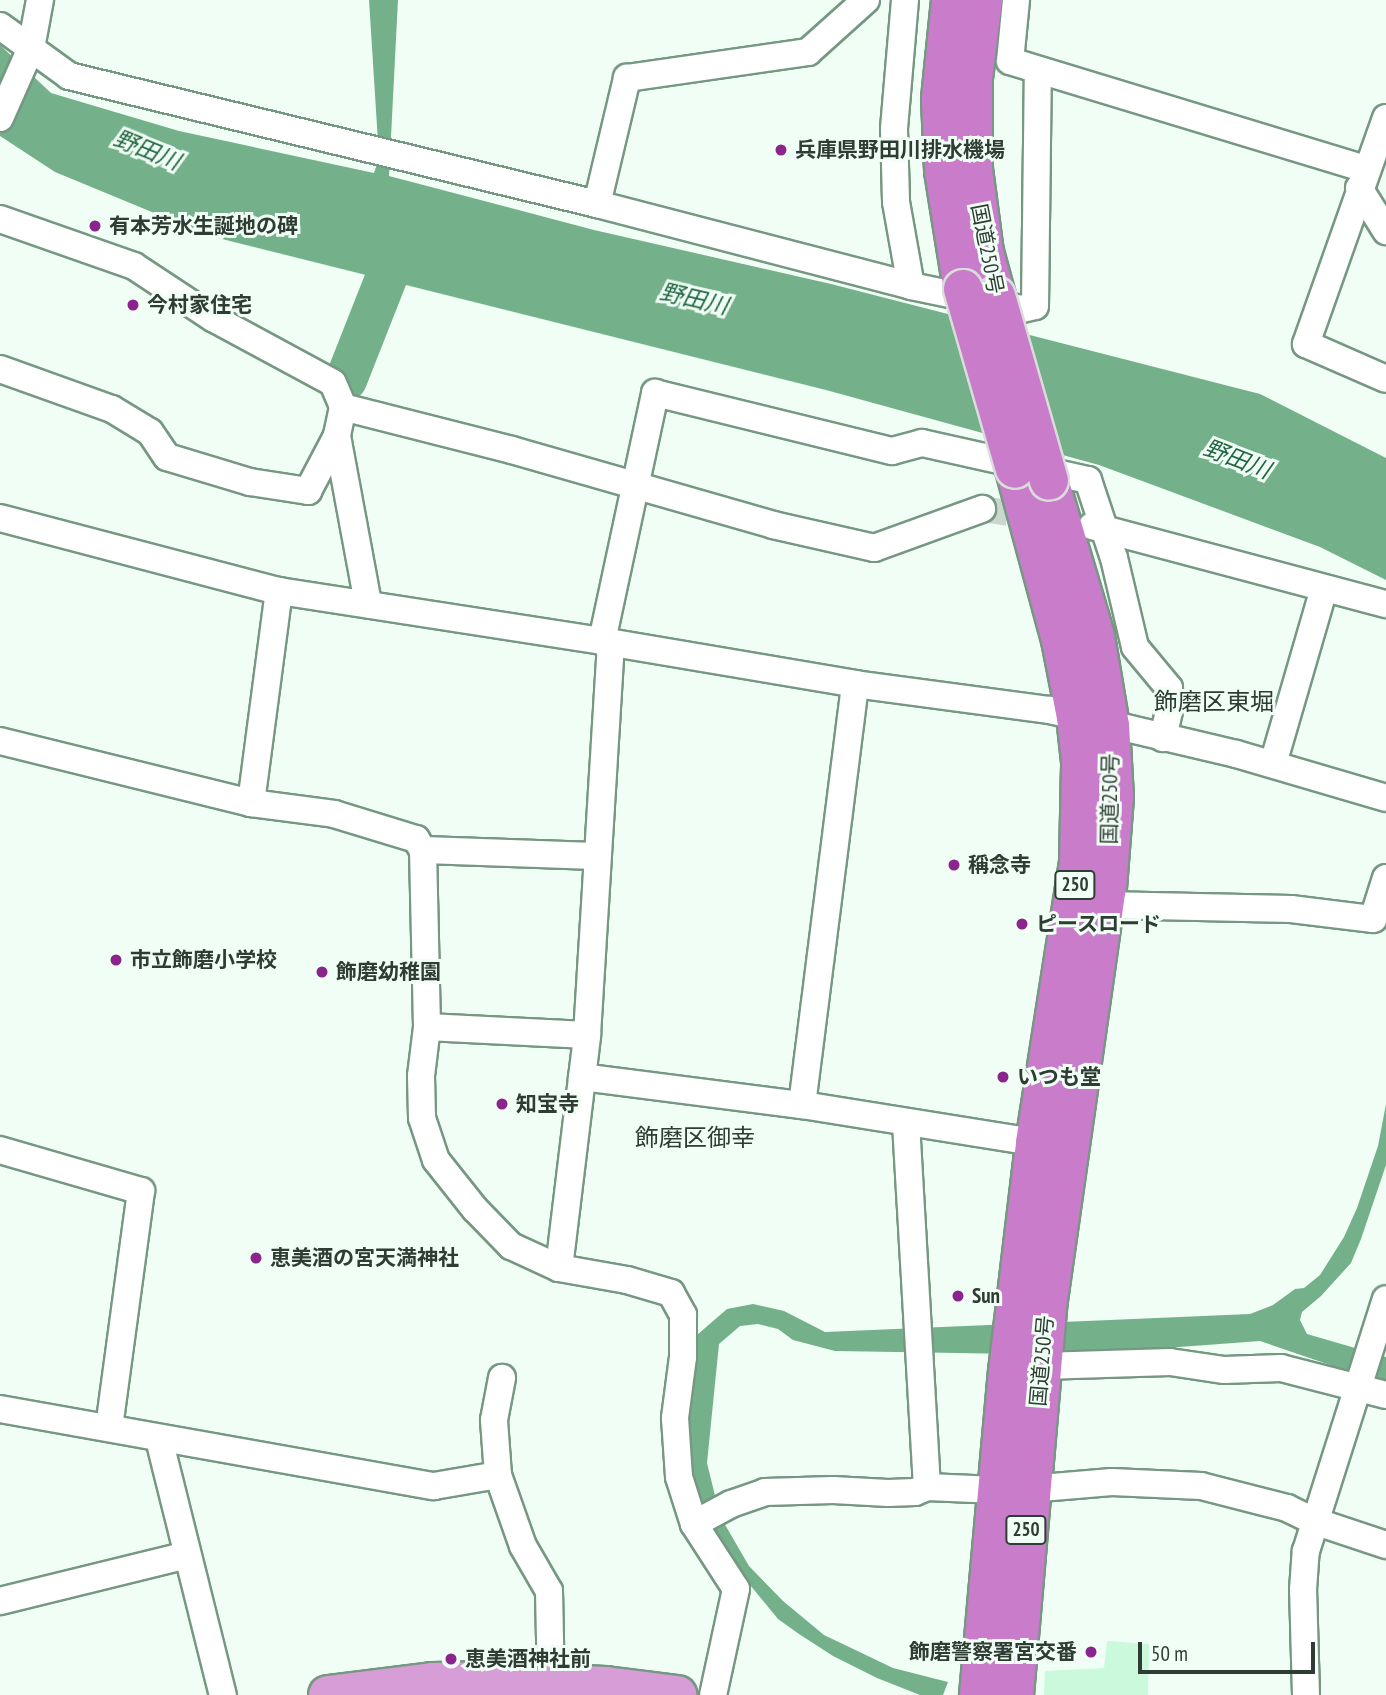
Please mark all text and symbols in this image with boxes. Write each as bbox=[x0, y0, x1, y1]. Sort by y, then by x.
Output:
water label: 野田川 bbox=[110, 124, 184, 176]
place label: 兵庫県野田川排水機場 bbox=[795, 137, 1005, 163]
marker: 兵庫県野田川排水機場 bbox=[773, 142, 789, 158]
street label: 国道250号 bbox=[966, 202, 1008, 296]
place label: 有本芳水生誕地の碑 bbox=[109, 213, 298, 239]
marker: 有本芳水生誕地の碑 bbox=[87, 218, 103, 234]
water label: 野田川 bbox=[657, 278, 731, 320]
place label: 今村家住宅 bbox=[147, 292, 252, 318]
marker: 今村家住宅 bbox=[125, 297, 141, 313]
water label: 野田川 bbox=[1200, 434, 1274, 484]
district label: 飾磨区東堀 bbox=[1154, 688, 1274, 716]
street label: 国道250号 bbox=[1097, 753, 1123, 845]
place label: 稱念寺 bbox=[968, 852, 1031, 878]
marker: 稱念寺 bbox=[946, 857, 962, 873]
road number: 250 bbox=[1054, 870, 1096, 900]
place label: ピースロード bbox=[1036, 911, 1162, 937]
marker: ピースロード bbox=[1014, 916, 1030, 932]
place label: 市立飾磨小学校 bbox=[130, 947, 277, 973]
marker: 市立飾磨小学校 bbox=[108, 952, 124, 968]
place label: 飾磨幼稚園 bbox=[336, 959, 441, 985]
marker: 飾磨幼稚園 bbox=[314, 964, 330, 980]
place label: いつも堂 bbox=[1017, 1064, 1101, 1090]
marker: いつも堂 bbox=[995, 1069, 1011, 1085]
place label: 知宝寺 bbox=[516, 1091, 579, 1117]
marker: 知宝寺 bbox=[494, 1096, 510, 1112]
district label: 飾磨区御幸 bbox=[635, 1124, 755, 1152]
place label: 恵美酒の宮天満神社 bbox=[270, 1245, 459, 1271]
marker: 恵美酒の宮天満神社 bbox=[248, 1250, 264, 1266]
place label: Sun bbox=[972, 1283, 1000, 1309]
marker: Sun bbox=[950, 1288, 966, 1304]
street label: 国道250号 bbox=[1025, 1314, 1059, 1408]
road number: 250 bbox=[1005, 1514, 1047, 1546]
scale bar bbox=[1141, 1628, 1318, 1672]
place label: 飾磨警察署宮交番 bbox=[909, 1639, 1077, 1665]
text: 50 m bbox=[1151, 1640, 1188, 1667]
marker: 飾磨警察署宮交番 bbox=[1083, 1644, 1099, 1660]
place label: 恵美酒神社前 bbox=[465, 1646, 591, 1672]
marker: 恵美酒神社前 bbox=[443, 1651, 459, 1667]

